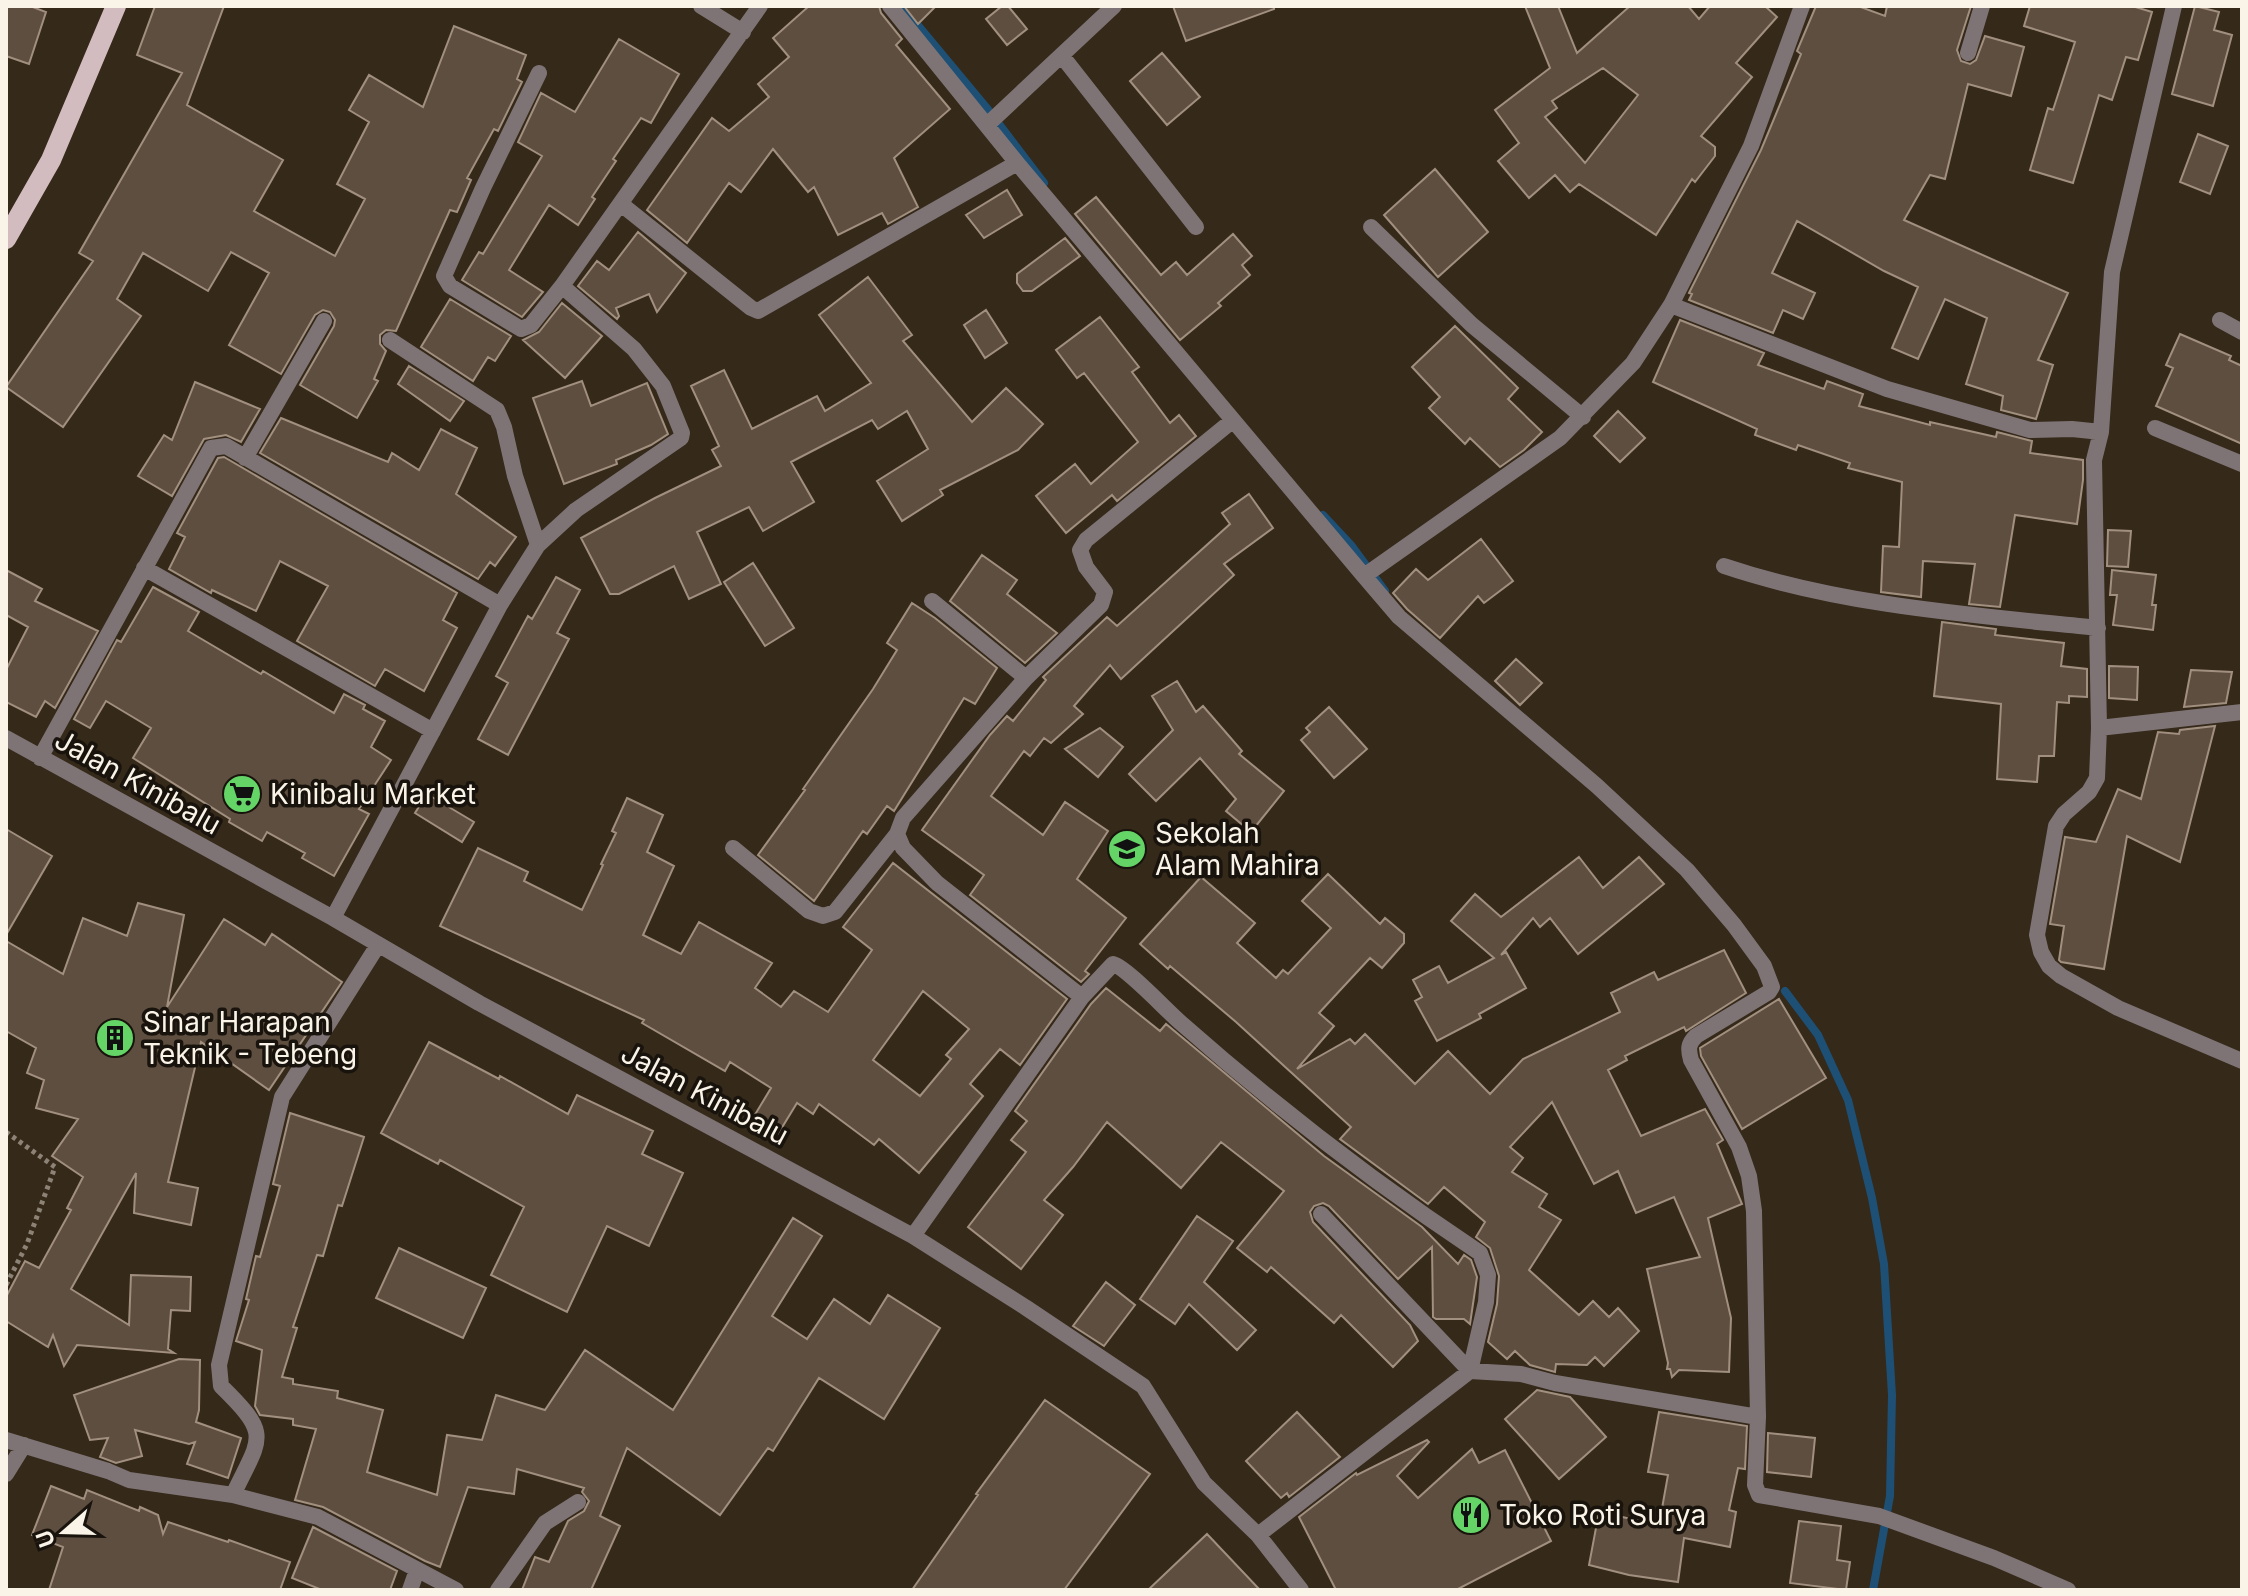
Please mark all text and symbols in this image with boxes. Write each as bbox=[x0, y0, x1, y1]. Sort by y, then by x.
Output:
street label: Jalan Kinibalu bbox=[49, 722, 227, 842]
supermarket icon: Kinibalu Market bbox=[221, 773, 263, 815]
place label: Kinibalu Market bbox=[270, 777, 476, 811]
place label: Sekolah Alam Mahira bbox=[1155, 816, 1320, 882]
school or university icon: Sekolah Alam Mahira bbox=[1106, 828, 1148, 870]
place label: Sinar Harapan Teknik - Tebeng bbox=[143, 1005, 357, 1071]
building icon: Sinar Harapan Teknik - Tebeng bbox=[94, 1017, 136, 1059]
street label: Jalan Kinibalu bbox=[616, 1036, 794, 1152]
north arrow bbox=[24, 1492, 104, 1572]
restaurant icon: Toko Roti Surya bbox=[1450, 1494, 1492, 1536]
place label: Toko Roti Surya bbox=[1499, 1498, 1706, 1532]
text: U bbox=[30, 1527, 60, 1551]

